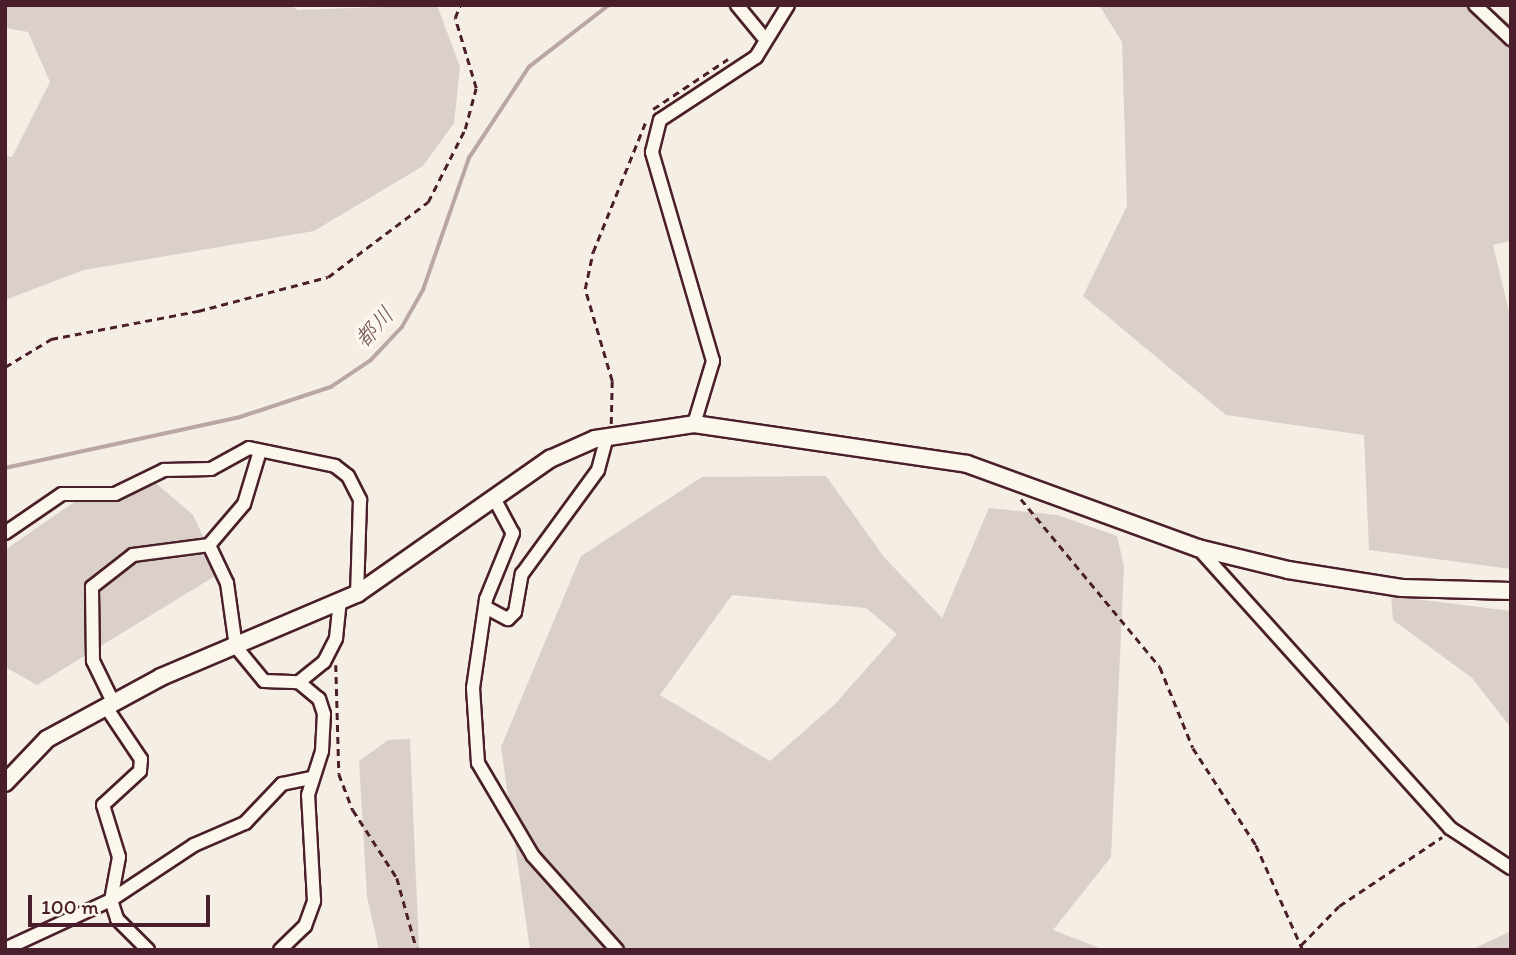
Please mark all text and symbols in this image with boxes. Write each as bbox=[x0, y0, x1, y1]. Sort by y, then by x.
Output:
water label: 都川 bbox=[348, 301, 400, 353]
scale bar bbox=[32, 881, 214, 925]
text: 100 m bbox=[41, 894, 99, 919]

